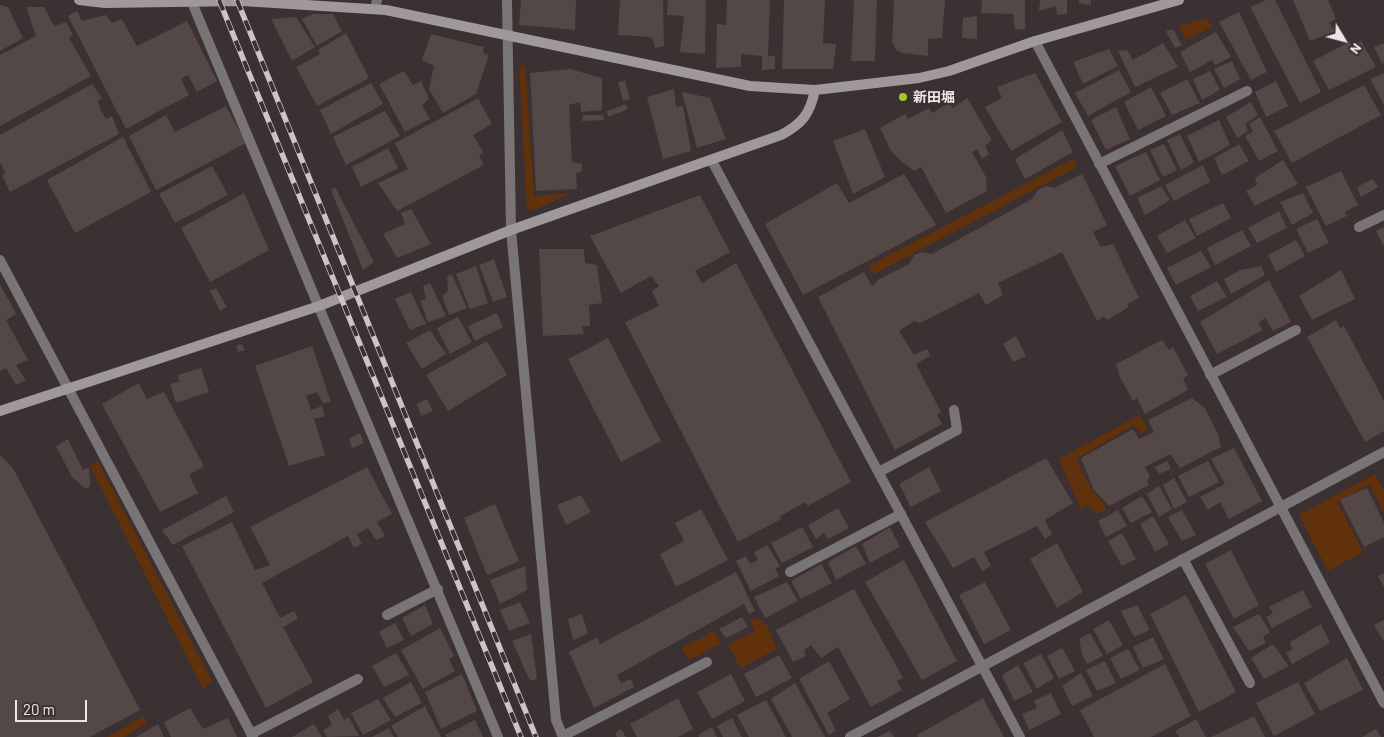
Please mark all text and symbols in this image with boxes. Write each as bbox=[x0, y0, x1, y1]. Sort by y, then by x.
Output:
north arrow bbox=[1319, 15, 1369, 65]
text: N bbox=[1347, 40, 1366, 58]
place label: 新田堀 bbox=[913, 89, 955, 105]
marker: 新田堀 bbox=[897, 91, 909, 103]
scale bar bbox=[18, 690, 90, 722]
text: 20 m bbox=[23, 700, 55, 718]

